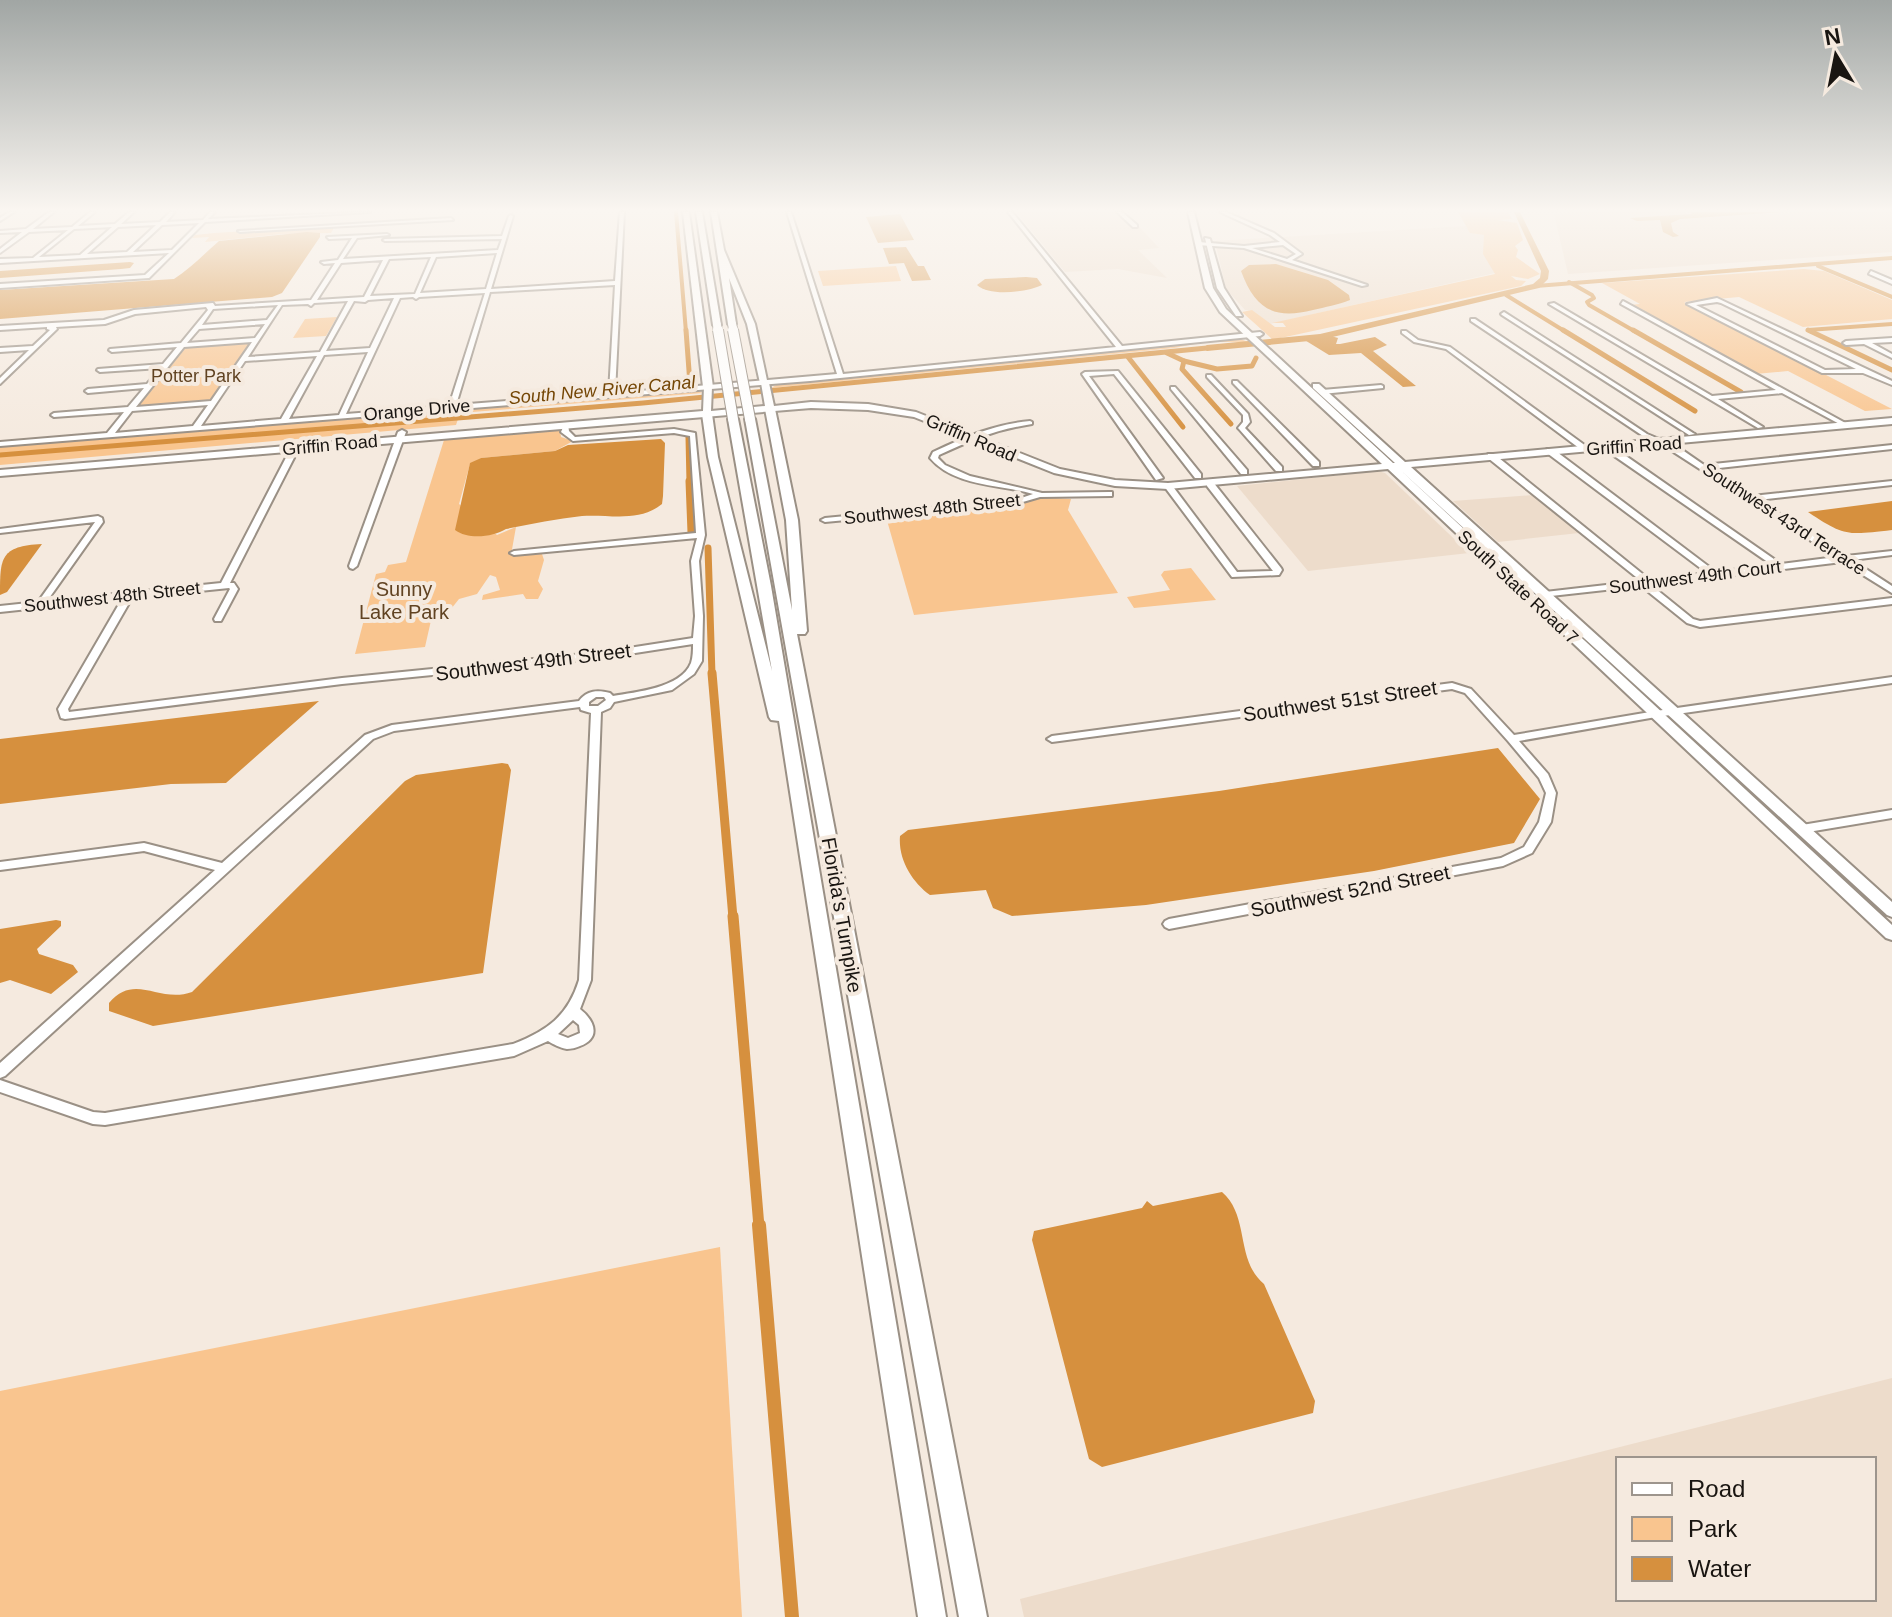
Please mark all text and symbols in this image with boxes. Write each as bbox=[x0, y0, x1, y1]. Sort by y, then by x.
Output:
north arrow bbox=[1796, 16, 1876, 96]
text: N bbox=[1823, 23, 1843, 50]
park label: Potter Park bbox=[151, 366, 242, 386]
water label: South New River Canal bbox=[508, 372, 697, 408]
street label: Orange Drive bbox=[363, 395, 471, 425]
street label: Griffin Road bbox=[923, 410, 1019, 466]
street label: Griffin Road bbox=[281, 431, 379, 459]
street label: Griffin Road bbox=[1586, 433, 1682, 459]
street label: Southwest 43rd Terrace bbox=[1699, 459, 1869, 579]
street label: Southwest 48th Street bbox=[843, 490, 1021, 528]
street label: South State Road 7 bbox=[1454, 526, 1582, 648]
street label: Southwest 49th Court bbox=[1608, 557, 1782, 597]
street label: Southwest 48th Street bbox=[23, 578, 201, 616]
park label: Sunny Lake Park bbox=[359, 578, 450, 623]
street label: Southwest 49th Street bbox=[434, 639, 632, 685]
street label: Southwest 51st Street bbox=[1242, 676, 1439, 726]
street label: Florida's Turnpike bbox=[818, 836, 866, 994]
street label: Southwest 52nd Street bbox=[1249, 861, 1452, 921]
legend bbox=[1616, 1457, 1876, 1601]
text: Road bbox=[1688, 1475, 1745, 1502]
text: Park bbox=[1688, 1515, 1738, 1542]
text: Water bbox=[1688, 1555, 1751, 1582]

